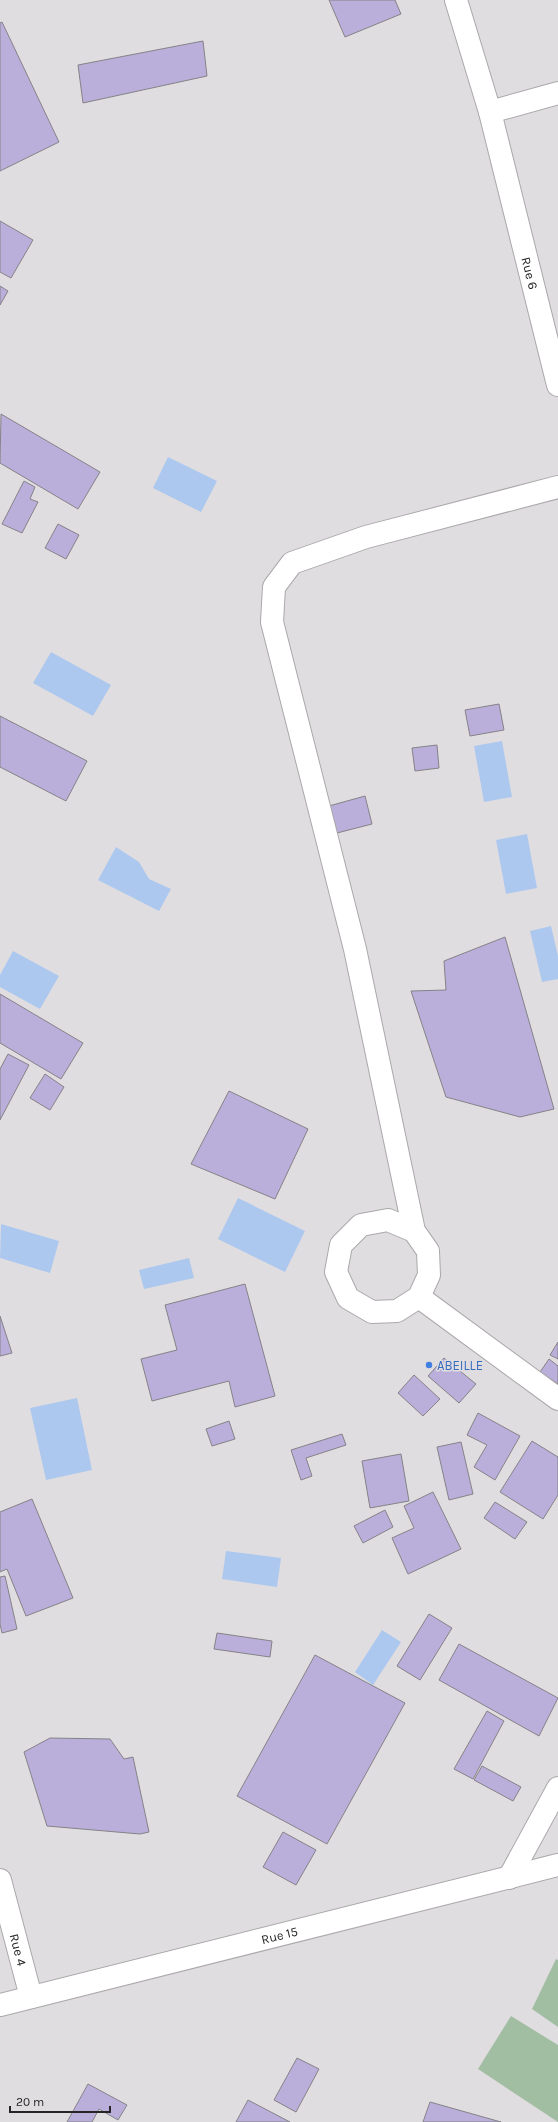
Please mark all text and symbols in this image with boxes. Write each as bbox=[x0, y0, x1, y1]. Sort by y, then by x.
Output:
street label: Rue 6 bbox=[519, 255, 541, 291]
place label: ABEILLE bbox=[437, 1358, 483, 1373]
marker: ABEILLE bbox=[424, 1360, 434, 1370]
street label: Rue 15 bbox=[259, 1923, 299, 1947]
street label: Rue 4 bbox=[7, 1932, 30, 1967]
scale bar bbox=[10, 2088, 110, 2114]
text: 20 m bbox=[16, 2095, 44, 2109]

